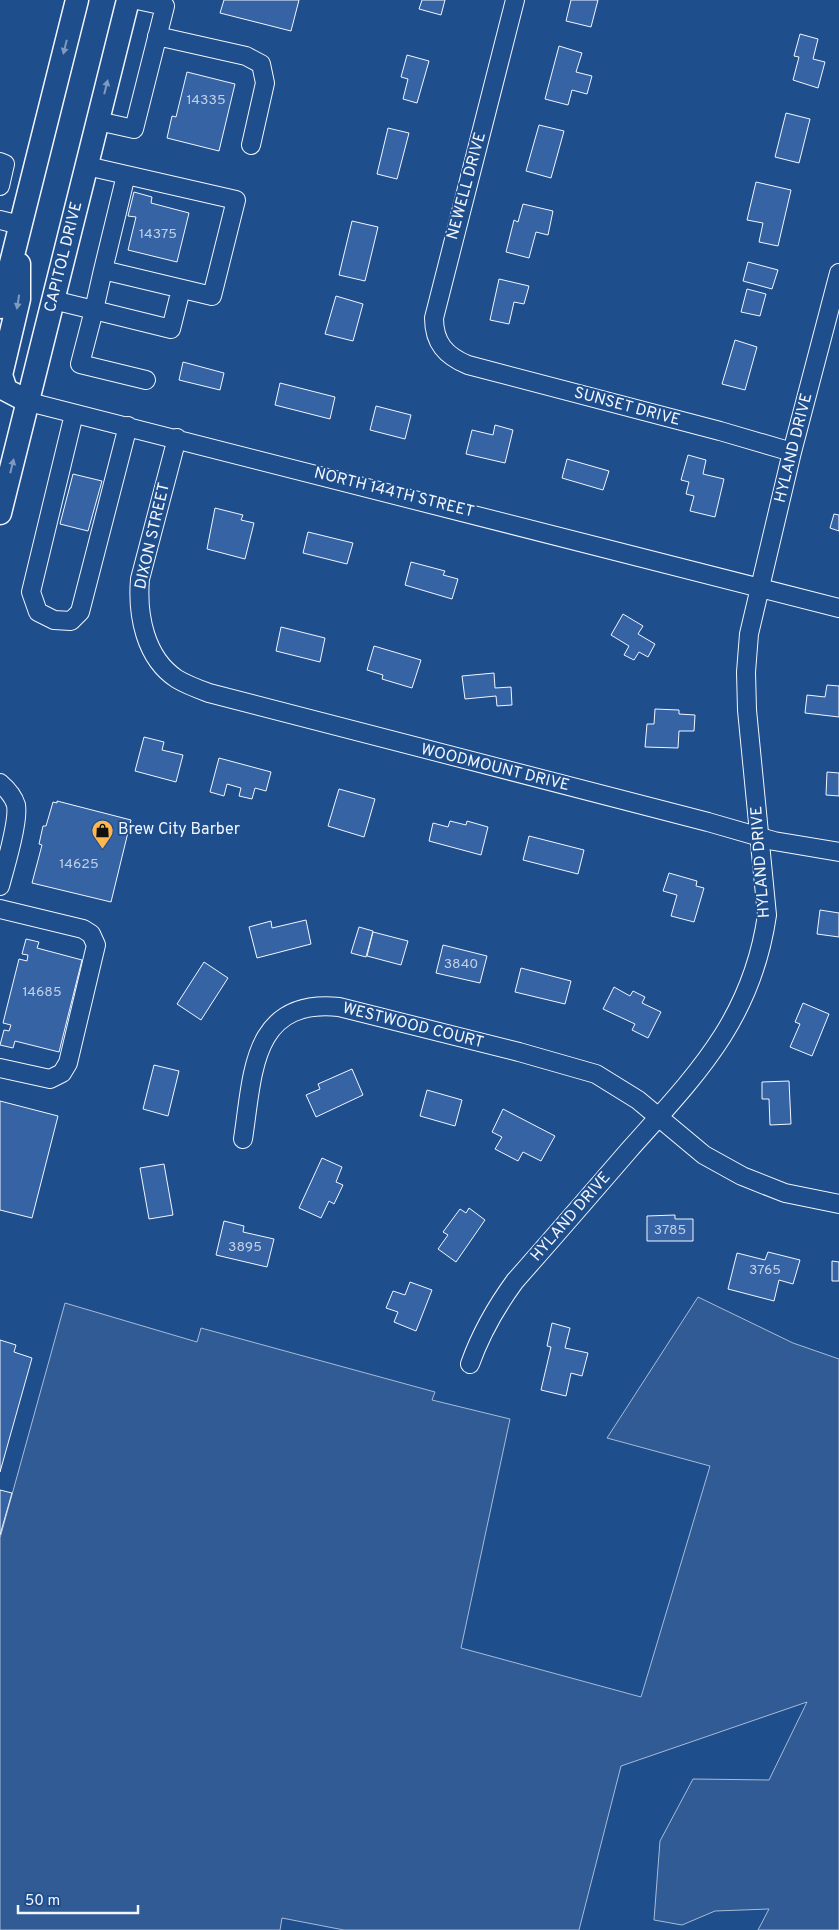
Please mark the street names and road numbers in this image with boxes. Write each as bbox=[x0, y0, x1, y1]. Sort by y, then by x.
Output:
street label: NEWELL DRIVE bbox=[443, 130, 491, 242]
street label: CAPITOL DRIVE bbox=[41, 200, 87, 314]
street label: SUNSET DRIVE bbox=[572, 383, 682, 431]
street label: HYLAND DRIVE bbox=[771, 391, 817, 505]
street label: NORTH 144TH STREET bbox=[312, 463, 476, 523]
street label: DIXON STREET bbox=[131, 481, 175, 591]
street label: WOODMOUNT DRIVE bbox=[419, 740, 571, 796]
street label: HYLAND DRIVE bbox=[747, 805, 775, 919]
street label: WESTWOOD COURT bbox=[340, 999, 486, 1053]
street label: HYLAND DRIVE bbox=[527, 1168, 615, 1266]

